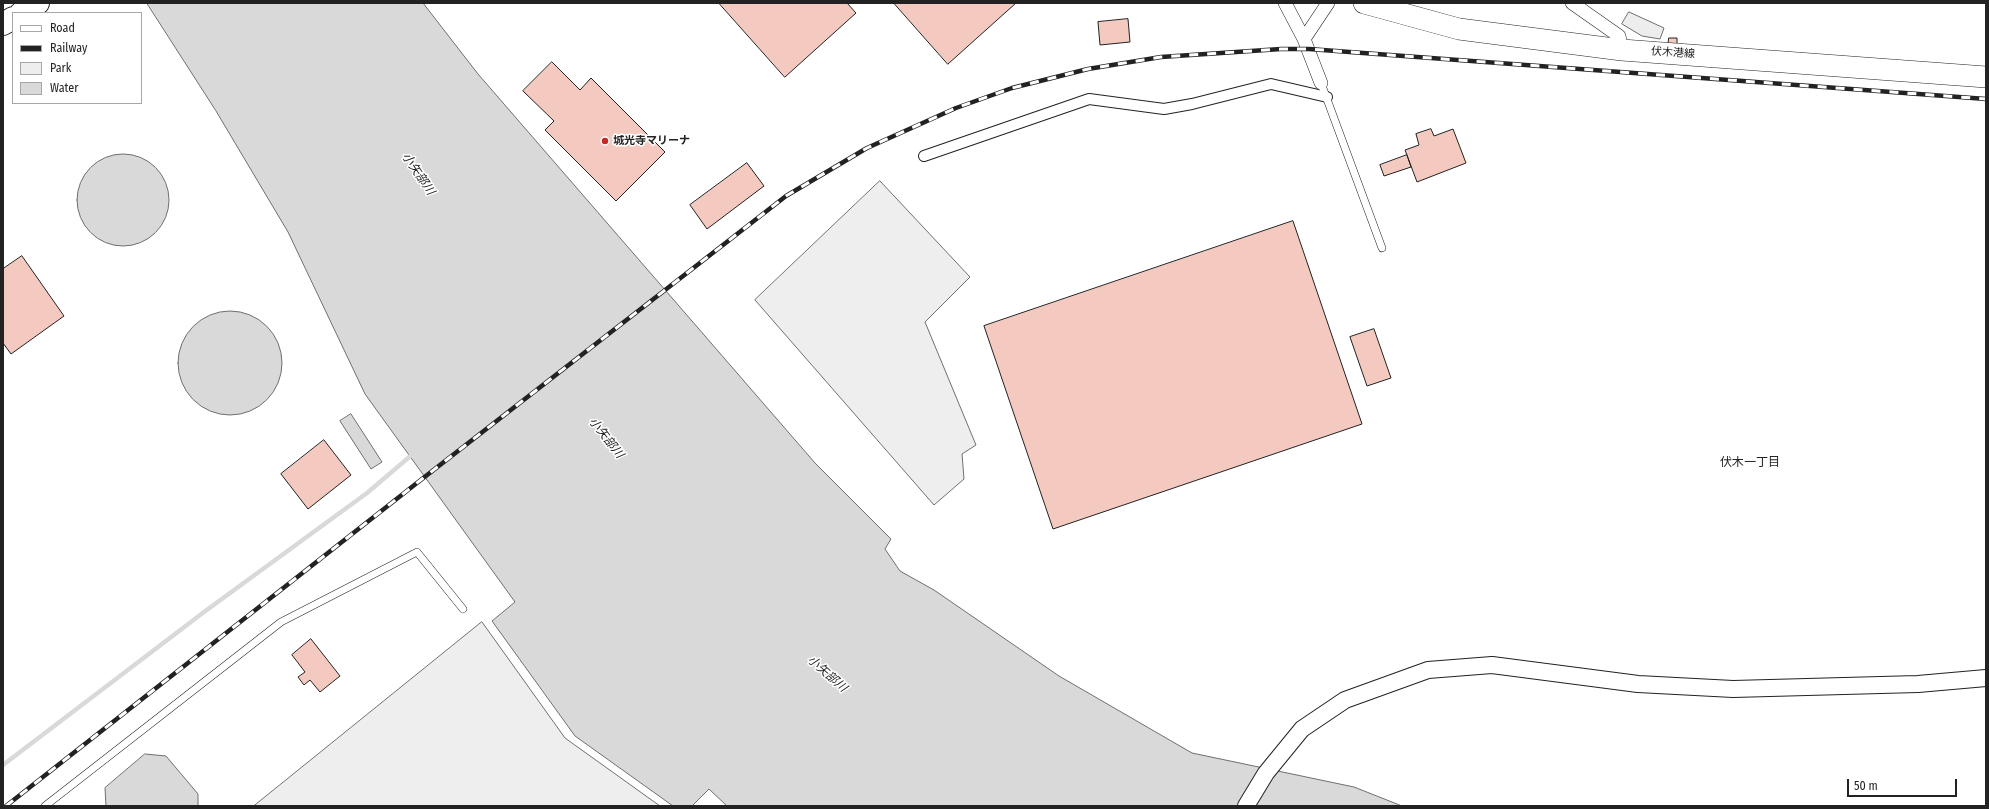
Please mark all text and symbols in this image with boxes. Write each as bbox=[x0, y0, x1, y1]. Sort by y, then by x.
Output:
legend bbox=[12, 12, 142, 104]
text: Road bbox=[50, 21, 75, 35]
text: Railway bbox=[50, 41, 87, 55]
street label: 伏木港線 bbox=[1651, 45, 1695, 61]
text: Park bbox=[50, 61, 71, 75]
text: Water bbox=[50, 81, 78, 95]
place label: 城光寺マリーナ bbox=[613, 134, 690, 148]
marker: 城光寺マリーナ bbox=[600, 136, 610, 146]
water label: 小矢部川 bbox=[399, 150, 437, 198]
water label: 小矢部川 bbox=[586, 415, 626, 461]
district label: 伏木一丁目 bbox=[1720, 456, 1780, 470]
water label: 小矢部川 bbox=[804, 653, 850, 695]
scale bar bbox=[1849, 771, 1959, 797]
text: 50 m bbox=[1854, 779, 1878, 793]

